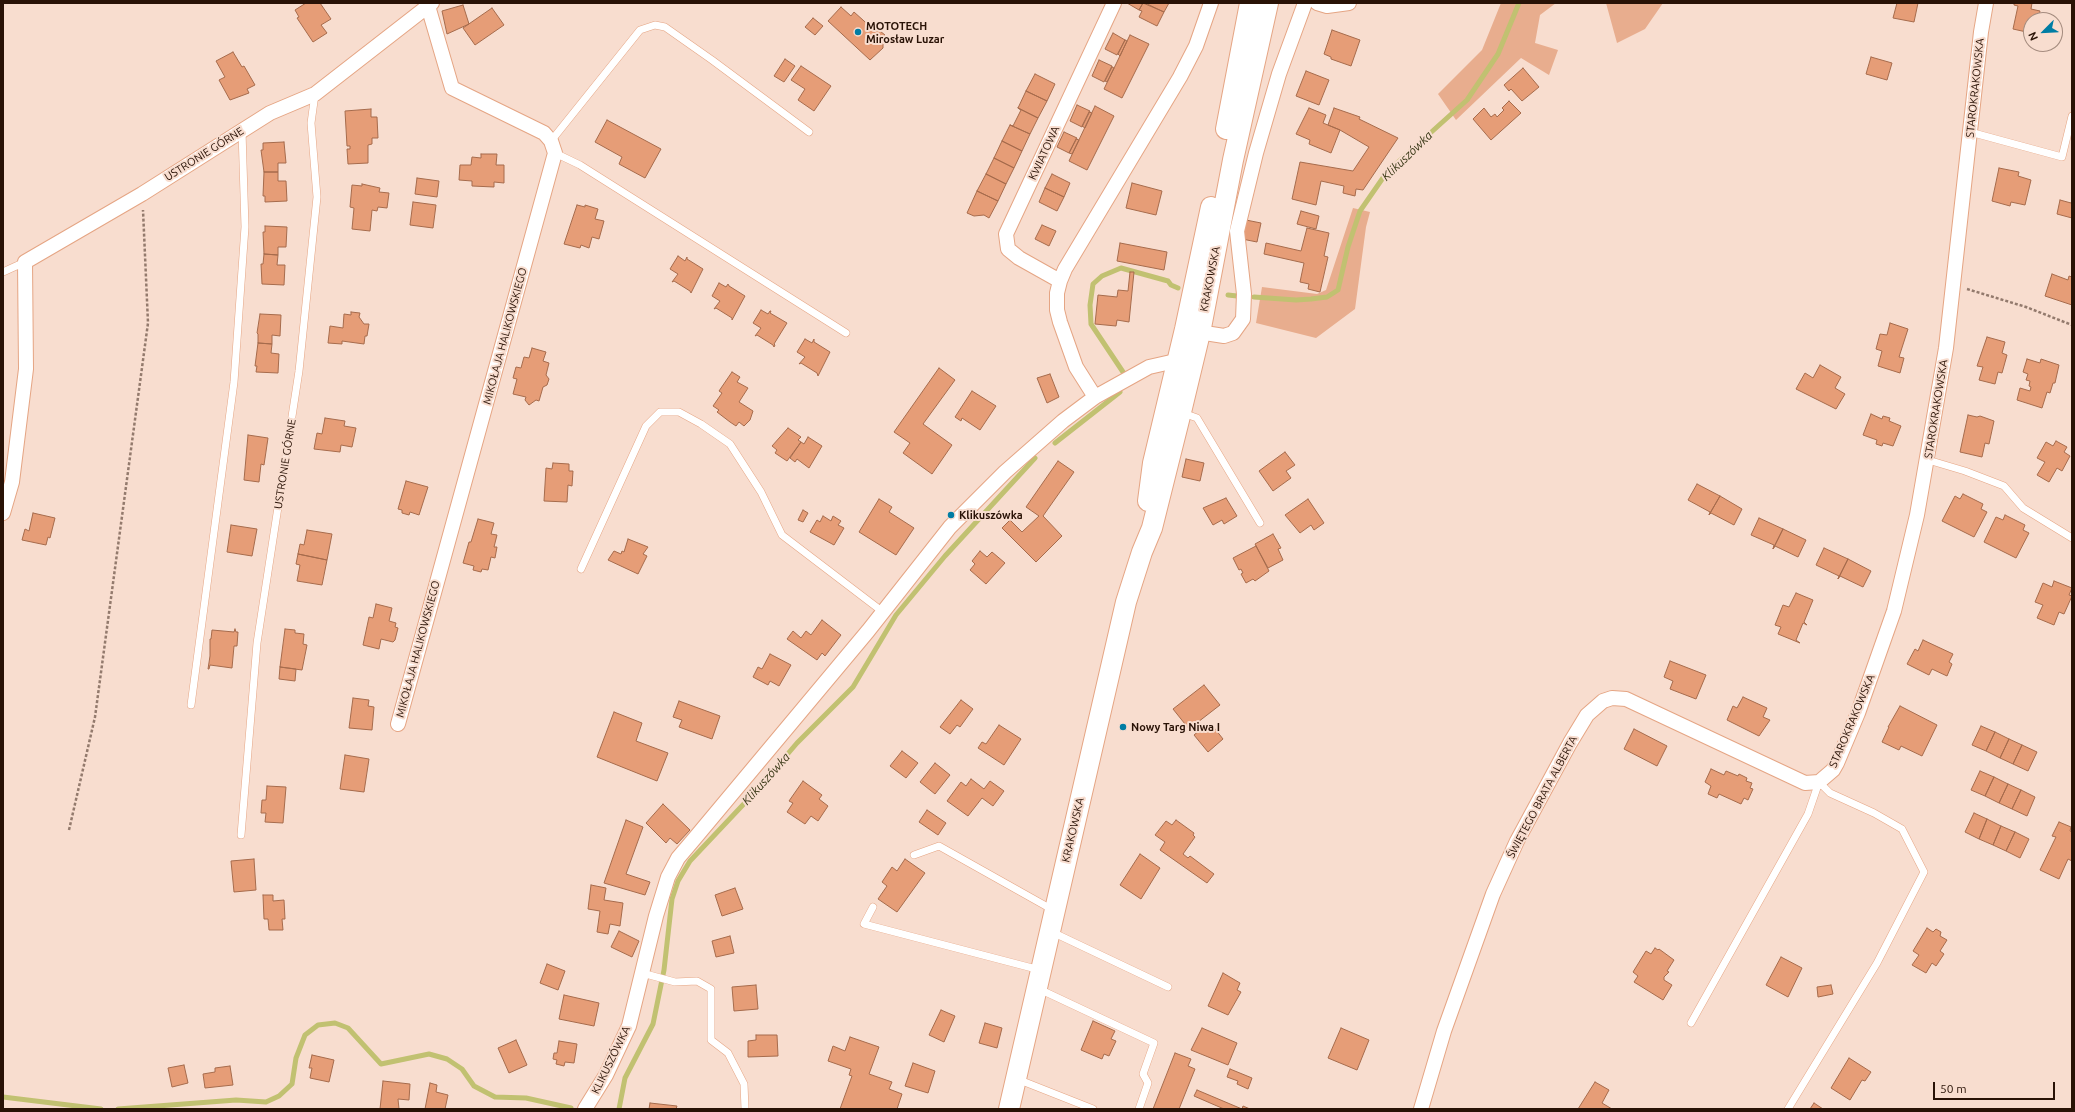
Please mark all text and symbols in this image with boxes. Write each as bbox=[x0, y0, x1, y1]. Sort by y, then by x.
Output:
north arrow bbox=[2023, 12, 2063, 52]
place label: MOTOTECH Mirosław Luzar bbox=[866, 19, 944, 45]
marker: MOTOTECH Mirosław Luzar bbox=[853, 27, 863, 37]
text: N bbox=[2026, 30, 2040, 43]
street label: STAROKRAKOWSKA bbox=[1963, 38, 1987, 138]
street label: USTRONIE GÓRNE bbox=[162, 124, 246, 184]
street label: KWIATOWA bbox=[1026, 124, 1062, 182]
water label: Klikuszówka bbox=[1379, 128, 1435, 184]
street label: KRAKOWSKA bbox=[1197, 245, 1223, 313]
street label: MIKOŁAJA HALIKOWSKIEGO bbox=[480, 266, 530, 406]
street label: STAROKRAKOWSKA bbox=[1922, 359, 1950, 459]
street label: USTRONIE GÓRNE bbox=[271, 418, 299, 510]
place label: Klikuszówka bbox=[959, 508, 1023, 522]
marker: Klikuszówka bbox=[946, 510, 956, 520]
street label: MIKOŁAJA HALIKOWSKIEGO bbox=[393, 579, 443, 719]
street label: STAROKRAKOWSKA bbox=[1826, 672, 1878, 770]
place label: Nowy Targ Niwa I bbox=[1131, 720, 1220, 734]
marker: Nowy Targ Niwa I bbox=[1118, 722, 1128, 732]
street label: ŚWIĘTEGO BRATA ALBERTA bbox=[1504, 734, 1580, 860]
water label: Klikuszówka bbox=[739, 750, 793, 808]
street label: KRAKOWSKA bbox=[1059, 796, 1087, 864]
street label: KLIKUSZÓWKA bbox=[589, 1024, 633, 1096]
scale bar bbox=[1935, 1074, 2057, 1100]
text: 50 m bbox=[1940, 1082, 1967, 1095]

